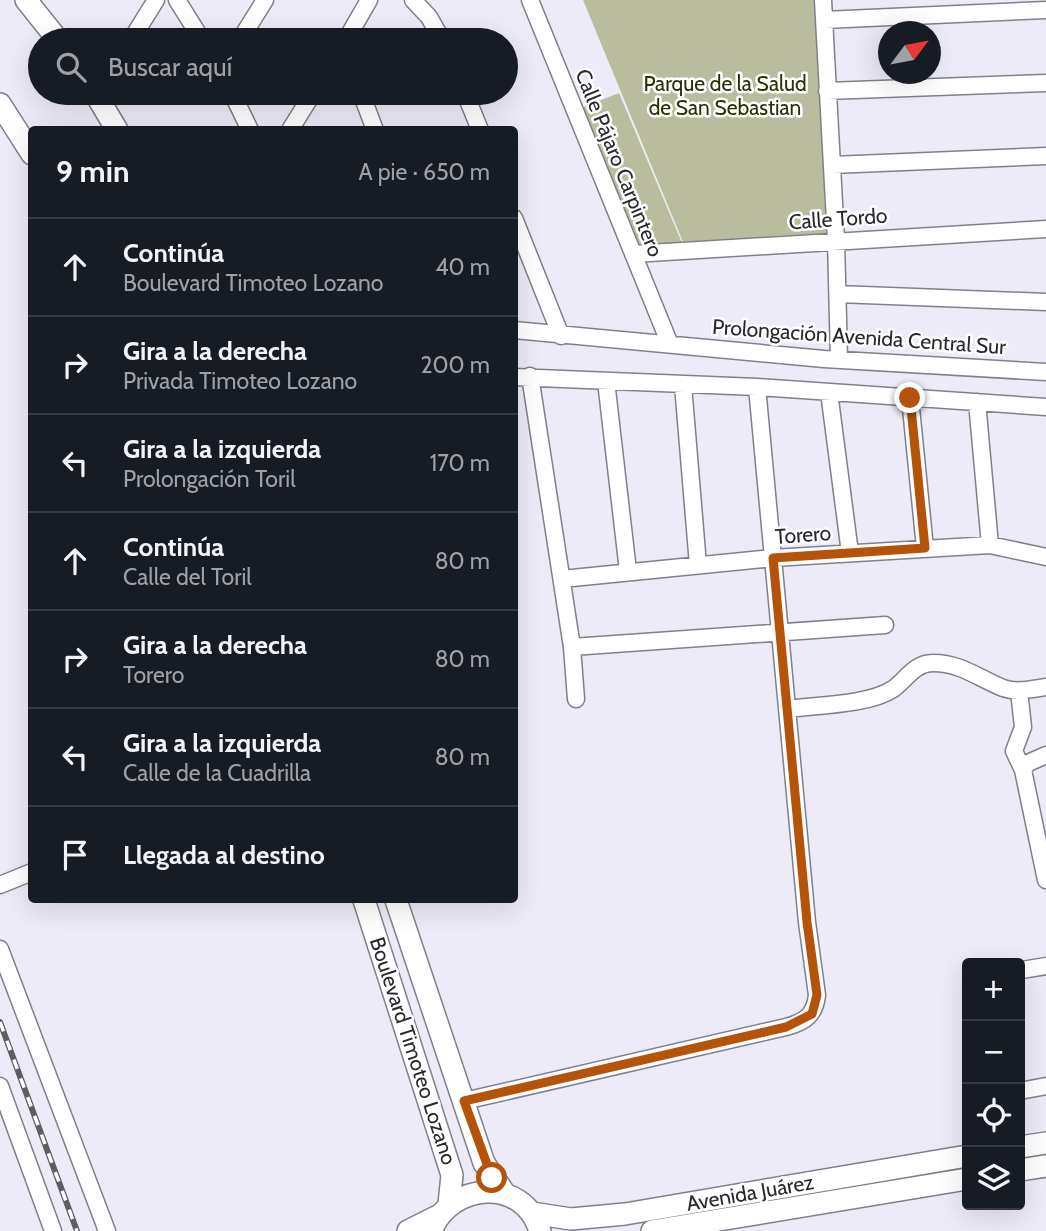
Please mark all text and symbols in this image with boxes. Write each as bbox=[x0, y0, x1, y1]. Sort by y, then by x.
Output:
north arrow bbox=[878, 21, 941, 84]
search box bbox=[28, 28, 518, 105]
icon: search bbox=[52, 48, 90, 86]
text: Buscar aquí bbox=[108, 51, 232, 83]
street label: Calle Pájaro Carpintero bbox=[569, 65, 669, 261]
park label: Parque de la Salud de San Sebastian bbox=[643, 71, 807, 120]
text: 9 min bbox=[56, 153, 129, 190]
text: A pie · 650 m bbox=[358, 158, 490, 186]
street label: Calle Tordo bbox=[788, 203, 888, 234]
text: Continúa bbox=[123, 237, 224, 269]
icon: ahead bbox=[56, 248, 94, 286]
text: 40 m bbox=[435, 253, 490, 281]
text: Boulevard Timoteo Lozano bbox=[123, 269, 384, 297]
street label: Prolongación Avenida Central Sur bbox=[711, 314, 1007, 359]
text: Gira a la derecha bbox=[123, 335, 307, 367]
icon: right bbox=[56, 346, 94, 384]
text: 200 m bbox=[420, 351, 490, 379]
text: Privada Timoteo Lozano bbox=[123, 367, 357, 395]
route end bbox=[894, 382, 925, 413]
text: Gira a la izquierda bbox=[123, 433, 321, 465]
icon: left bbox=[56, 444, 94, 482]
text: 170 m bbox=[430, 449, 490, 477]
text: Prolongación Toril bbox=[123, 465, 296, 493]
street label: Torero bbox=[774, 520, 832, 549]
text: Continúa bbox=[123, 531, 224, 563]
icon: ahead bbox=[56, 542, 94, 580]
text: 80 m bbox=[435, 547, 490, 575]
text: Calle del Toril bbox=[123, 563, 252, 591]
text: Gira a la derecha bbox=[123, 629, 307, 661]
icon: right bbox=[56, 640, 94, 678]
text: 80 m bbox=[435, 645, 490, 673]
text: Torero bbox=[123, 661, 184, 689]
text: Gira a la izquierda bbox=[123, 727, 321, 759]
icon: left bbox=[56, 738, 94, 776]
text: 80 m bbox=[435, 743, 490, 771]
text: Calle de la Cuadrilla bbox=[123, 759, 311, 787]
icon: arrive bbox=[56, 836, 94, 874]
text: Llegada al destino bbox=[123, 839, 325, 871]
street label: Boulevard Timoteo Lozano bbox=[365, 934, 462, 1168]
map controls bbox=[962, 958, 1025, 1210]
button: + bbox=[962, 958, 1025, 1021]
button: − bbox=[962, 1021, 1025, 1084]
button: locate bbox=[962, 1084, 1025, 1147]
button: layers bbox=[962, 1147, 1025, 1210]
route start bbox=[476, 1162, 507, 1193]
street label: Avenida Juárez bbox=[684, 1169, 816, 1216]

